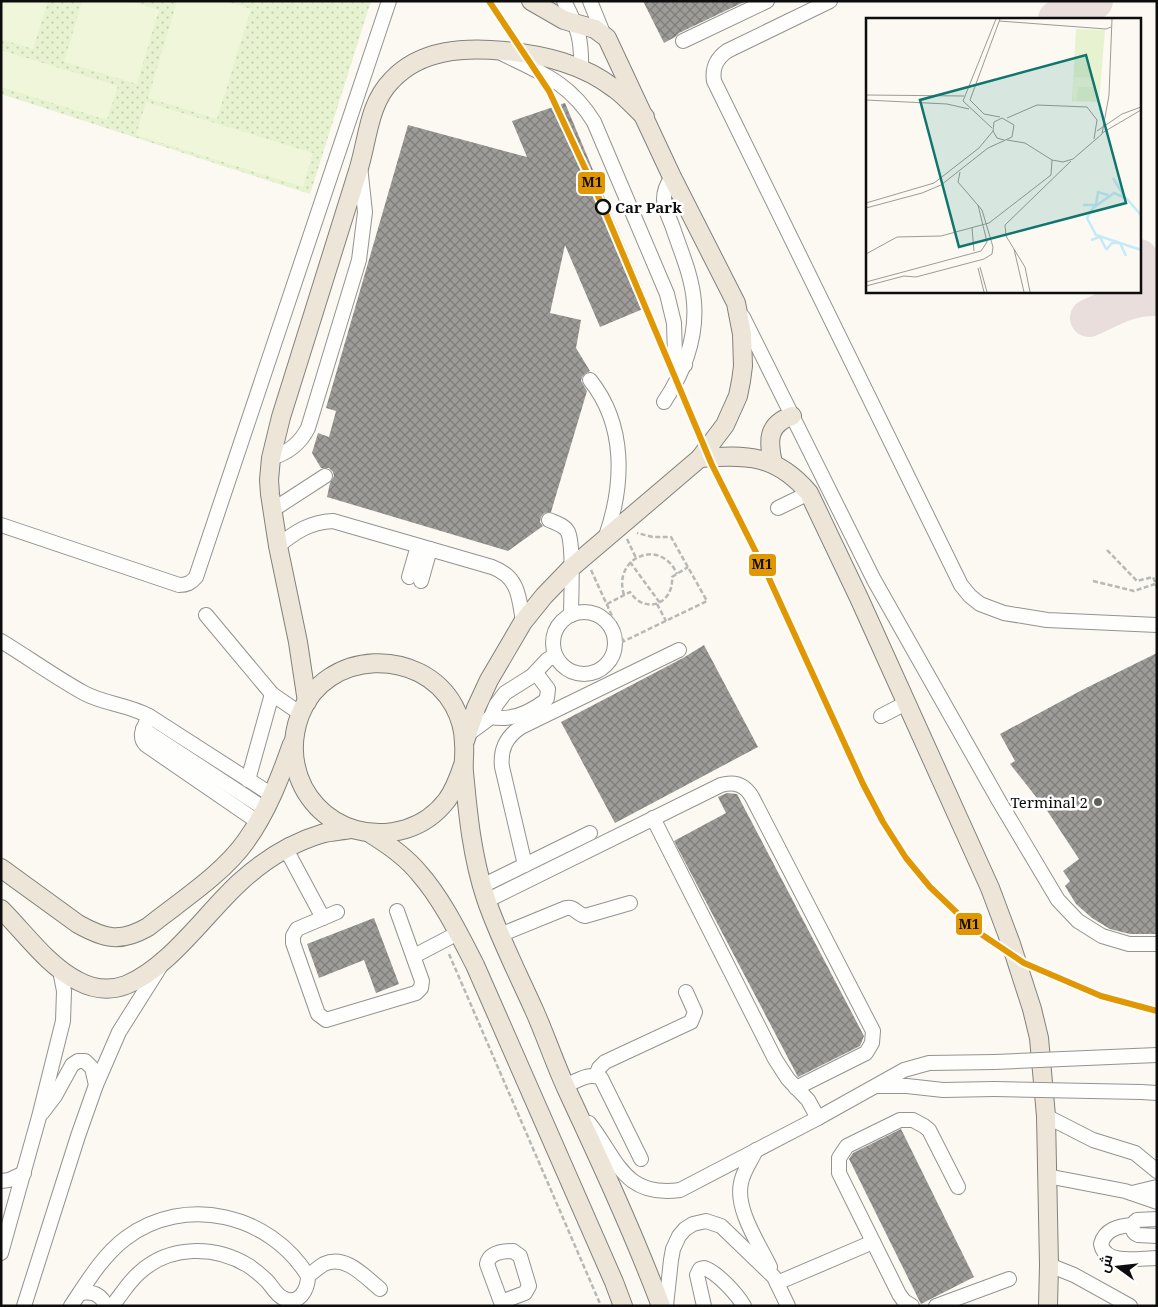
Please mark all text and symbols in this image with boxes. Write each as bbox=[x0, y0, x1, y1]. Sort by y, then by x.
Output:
inset map bbox=[866, 18, 1140, 292]
line badge: M1 bbox=[577, 171, 606, 195]
text: M1 bbox=[581, 172, 603, 191]
place label: Car Park bbox=[615, 197, 682, 217]
marker: Car Park bbox=[595, 199, 611, 215]
line badge: M1 bbox=[748, 553, 777, 577]
text: M1 bbox=[751, 554, 773, 573]
place label: Terminal 2 bbox=[1010, 792, 1088, 812]
marker: Terminal 2 bbox=[1092, 796, 1104, 808]
line badge: M1 bbox=[955, 912, 983, 936]
text: M1 bbox=[958, 914, 980, 933]
north arrow bbox=[1093, 1242, 1143, 1292]
text: ش bbox=[1093, 1252, 1116, 1275]

